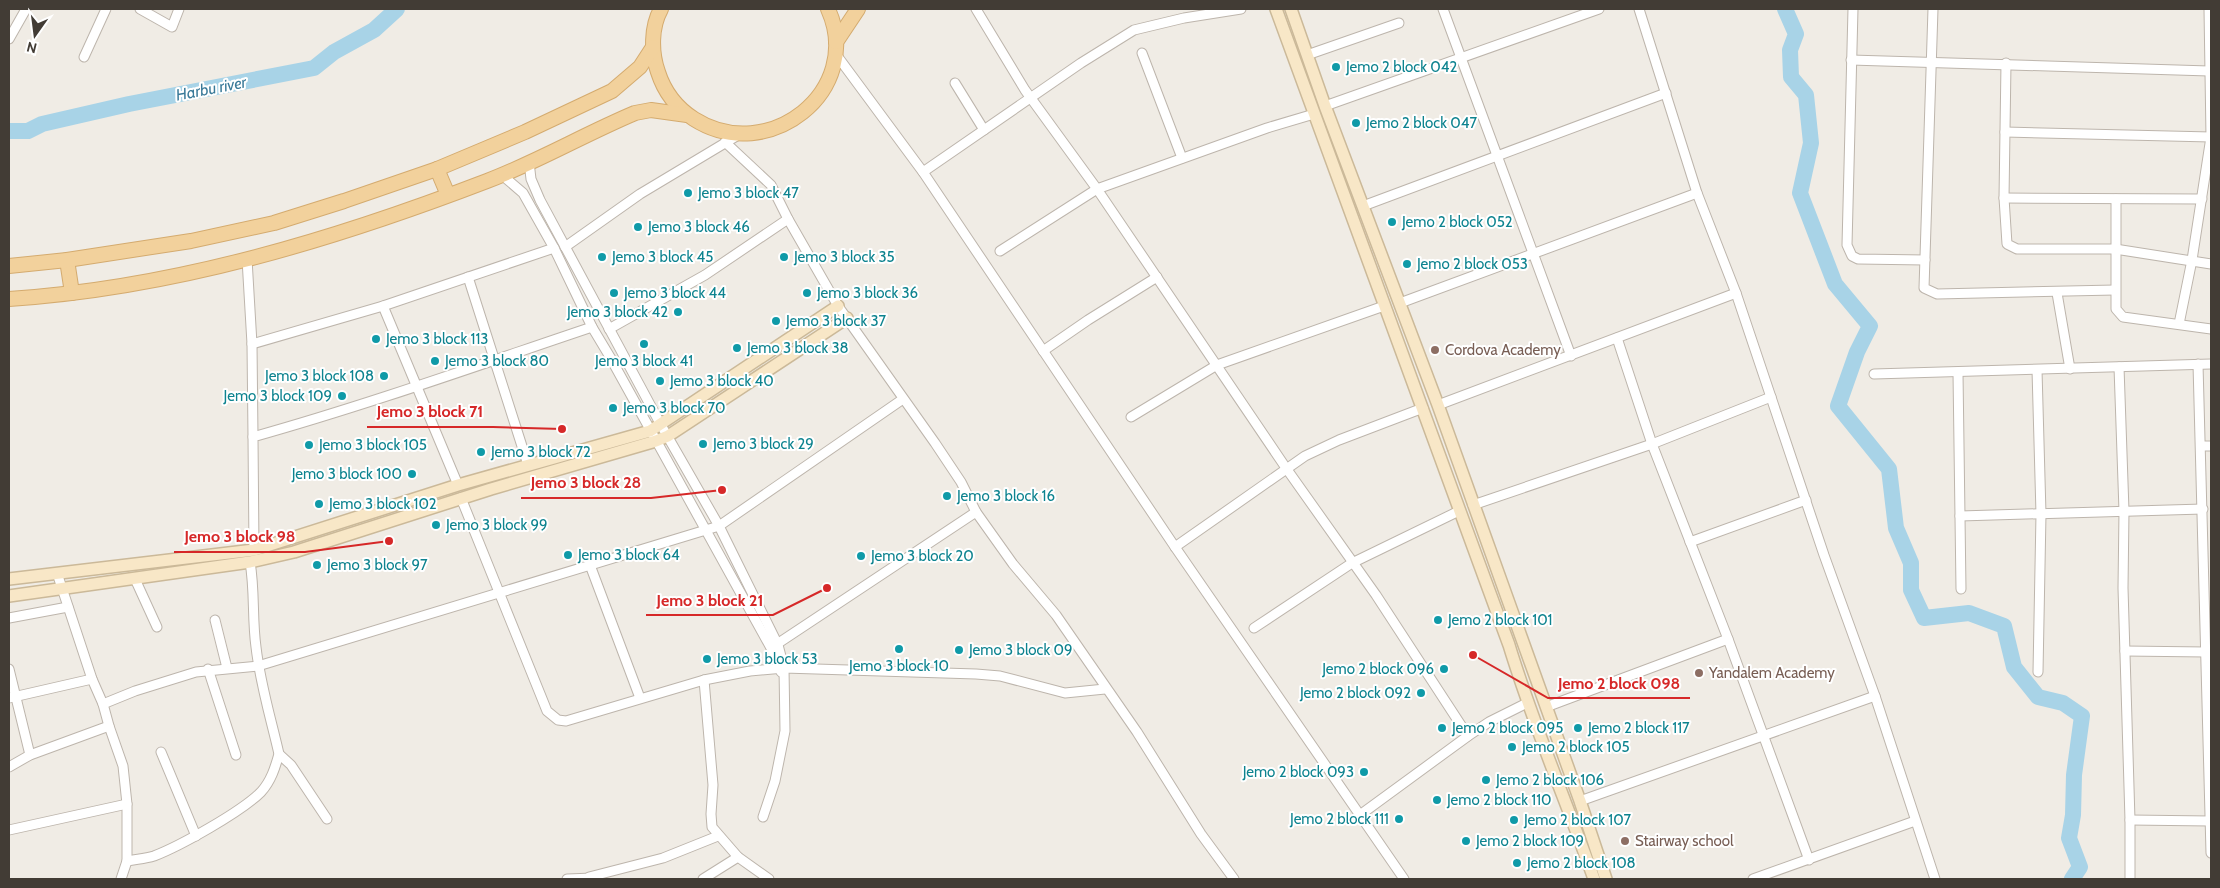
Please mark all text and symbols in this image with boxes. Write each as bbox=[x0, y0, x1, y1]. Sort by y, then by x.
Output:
north arrow bbox=[10, 10, 60, 60]
text: N bbox=[25, 38, 39, 58]
place label: Jemo 2 block 042 bbox=[1345, 58, 1457, 76]
marker: Jemo 2 block 042 bbox=[1330, 61, 1342, 73]
water label: Harbu river bbox=[174, 72, 249, 105]
place label: Jemo 2 block 047 bbox=[1365, 114, 1477, 132]
marker: Jemo 2 block 047 bbox=[1350, 117, 1362, 129]
place label: Jemo 3 block 47 bbox=[697, 184, 799, 202]
marker: Jemo 3 block 47 bbox=[682, 187, 694, 199]
place label: Jemo 2 block 052 bbox=[1401, 213, 1513, 231]
marker: Jemo 2 block 052 bbox=[1386, 216, 1398, 228]
place label: Jemo 3 block 46 bbox=[647, 218, 750, 236]
marker: Jemo 3 block 46 bbox=[632, 221, 644, 233]
place label: Jemo 3 block 45 bbox=[611, 248, 713, 266]
place label: Jemo 3 block 35 bbox=[793, 248, 895, 266]
marker: Jemo 3 block 45 bbox=[596, 251, 608, 263]
marker: Jemo 3 block 35 bbox=[778, 251, 790, 263]
place label: Jemo 2 block 053 bbox=[1416, 255, 1528, 273]
marker: Jemo 2 block 053 bbox=[1401, 258, 1413, 270]
place label: Jemo 3 block 44 bbox=[623, 284, 726, 302]
place label: Jemo 3 block 36 bbox=[816, 284, 918, 302]
marker: Jemo 3 block 44 bbox=[608, 287, 620, 299]
marker: Jemo 3 block 36 bbox=[801, 287, 813, 299]
place label: Jemo 3 block 42 bbox=[566, 303, 668, 321]
marker: Jemo 3 block 42 bbox=[672, 306, 684, 318]
place label: Jemo 3 block 37 bbox=[785, 312, 887, 330]
marker: Jemo 3 block 37 bbox=[770, 315, 782, 327]
place label: Jemo 3 block 113 bbox=[385, 330, 488, 348]
marker: Jemo 3 block 113 bbox=[370, 333, 382, 345]
marker: Jemo 3 block 41 bbox=[638, 338, 650, 350]
place label: Jemo 3 block 38 bbox=[746, 339, 849, 357]
place label: Cordova Academy bbox=[1445, 341, 1561, 359]
marker: Jemo 3 block 38 bbox=[731, 342, 743, 354]
marker: Cordova Academy bbox=[1429, 344, 1441, 356]
place label: Jemo 3 block 80 bbox=[444, 352, 549, 370]
place label: Jemo 3 block 41 bbox=[594, 352, 693, 370]
marker: Jemo 3 block 80 bbox=[429, 355, 441, 367]
place label: Jemo 3 block 108 bbox=[264, 367, 374, 385]
marker: Jemo 3 block 108 bbox=[378, 370, 390, 382]
place label: Jemo 3 block 40 bbox=[669, 372, 774, 390]
marker: Jemo 3 block 40 bbox=[654, 375, 666, 387]
place label: Jemo 3 block 109 bbox=[223, 387, 332, 405]
marker: Jemo 3 block 109 bbox=[336, 390, 348, 402]
callout: Jemo 3 block 71 bbox=[367, 396, 493, 427]
place label: Jemo 3 block 70 bbox=[622, 399, 725, 417]
text: Jemo 3 block 71 bbox=[376, 402, 483, 421]
marker: Jemo 3 block 70 bbox=[607, 402, 619, 414]
place label: Jemo 3 block 29 bbox=[712, 435, 814, 453]
place label: Jemo 3 block 105 bbox=[318, 436, 427, 454]
marker: Jemo 3 block 29 bbox=[697, 438, 709, 450]
marker: Jemo 3 block 105 bbox=[303, 439, 315, 451]
place label: Jemo 3 block 72 bbox=[490, 443, 591, 461]
marker: Jemo 3 block 72 bbox=[475, 446, 487, 458]
place label: Jemo 3 block 100 bbox=[291, 465, 402, 483]
callout: Jemo 3 block 28 bbox=[521, 467, 651, 498]
marker: Jemo 3 block 100 bbox=[406, 468, 418, 480]
text: Jemo 3 block 28 bbox=[530, 473, 641, 492]
place label: Jemo 3 block 16 bbox=[956, 487, 1055, 505]
marker: Jemo 3 block 16 bbox=[941, 490, 953, 502]
place label: Jemo 3 block 102 bbox=[328, 495, 437, 513]
marker: Jemo 3 block 102 bbox=[313, 498, 325, 510]
place label: Jemo 3 block 99 bbox=[445, 516, 548, 534]
marker: Jemo 3 block 99 bbox=[430, 519, 442, 531]
callout: Jemo 3 block 98 bbox=[174, 521, 305, 552]
text: Jemo 3 block 98 bbox=[183, 527, 296, 546]
place label: Jemo 3 block 64 bbox=[577, 546, 680, 564]
place label: Jemo 3 block 20 bbox=[870, 547, 974, 565]
marker: Jemo 3 block 64 bbox=[562, 549, 574, 561]
marker: Jemo 3 block 20 bbox=[855, 550, 867, 562]
place label: Jemo 3 block 97 bbox=[326, 556, 428, 574]
marker: Jemo 3 block 97 bbox=[311, 559, 323, 571]
callout: Jemo 3 block 21 bbox=[646, 584, 773, 615]
text: Jemo 3 block 21 bbox=[656, 591, 763, 610]
place label: Jemo 2 block 101 bbox=[1447, 611, 1553, 629]
marker: Jemo 2 block 101 bbox=[1432, 614, 1444, 626]
place label: Jemo 3 block 09 bbox=[968, 641, 1073, 659]
marker: Jemo 3 block 10 bbox=[893, 643, 905, 655]
marker: Jemo 3 block 09 bbox=[953, 644, 965, 656]
place label: Jemo 3 block 53 bbox=[716, 650, 818, 668]
marker: Jemo 3 block 53 bbox=[701, 653, 713, 665]
place label: Jemo 3 block 10 bbox=[848, 657, 949, 675]
place label: Jemo 2 block 096 bbox=[1321, 660, 1434, 678]
marker: Jemo 2 block 096 bbox=[1438, 663, 1450, 675]
place label: Yandalem Academy bbox=[1708, 664, 1835, 682]
callout: Jemo 2 block 098 bbox=[1548, 667, 1690, 698]
marker: Yandalem Academy bbox=[1693, 667, 1705, 679]
text: Jemo 2 block 098 bbox=[1557, 674, 1680, 693]
place label: Jemo 2 block 092 bbox=[1299, 684, 1411, 702]
marker: Jemo 2 block 092 bbox=[1415, 687, 1427, 699]
place label: Jemo 2 block 095 bbox=[1451, 719, 1563, 737]
place label: Jemo 2 block 117 bbox=[1587, 719, 1690, 737]
marker: Jemo 2 block 095 bbox=[1436, 722, 1448, 734]
marker: Jemo 2 block 117 bbox=[1572, 722, 1584, 734]
place label: Jemo 2 block 105 bbox=[1521, 738, 1630, 756]
marker: Jemo 2 block 105 bbox=[1506, 741, 1518, 753]
place label: Jemo 2 block 093 bbox=[1242, 763, 1354, 781]
marker: Jemo 2 block 093 bbox=[1358, 766, 1370, 778]
place label: Jemo 2 block 106 bbox=[1495, 771, 1604, 789]
marker: Jemo 2 block 106 bbox=[1480, 774, 1492, 786]
place label: Jemo 2 block 110 bbox=[1446, 791, 1552, 809]
marker: Jemo 2 block 110 bbox=[1431, 794, 1443, 806]
place label: Jemo 2 block 111 bbox=[1289, 810, 1389, 828]
place label: Jemo 2 block 107 bbox=[1523, 811, 1631, 829]
marker: Jemo 2 block 111 bbox=[1393, 813, 1405, 825]
marker: Jemo 2 block 107 bbox=[1508, 814, 1520, 826]
place label: Jemo 2 block 109 bbox=[1475, 832, 1584, 850]
place label: Stairway school bbox=[1635, 832, 1734, 850]
marker: Jemo 2 block 109 bbox=[1460, 835, 1472, 847]
marker: Stairway school bbox=[1619, 835, 1631, 847]
place label: Jemo 2 block 108 bbox=[1526, 854, 1636, 872]
marker: Jemo 2 block 108 bbox=[1511, 857, 1523, 869]

